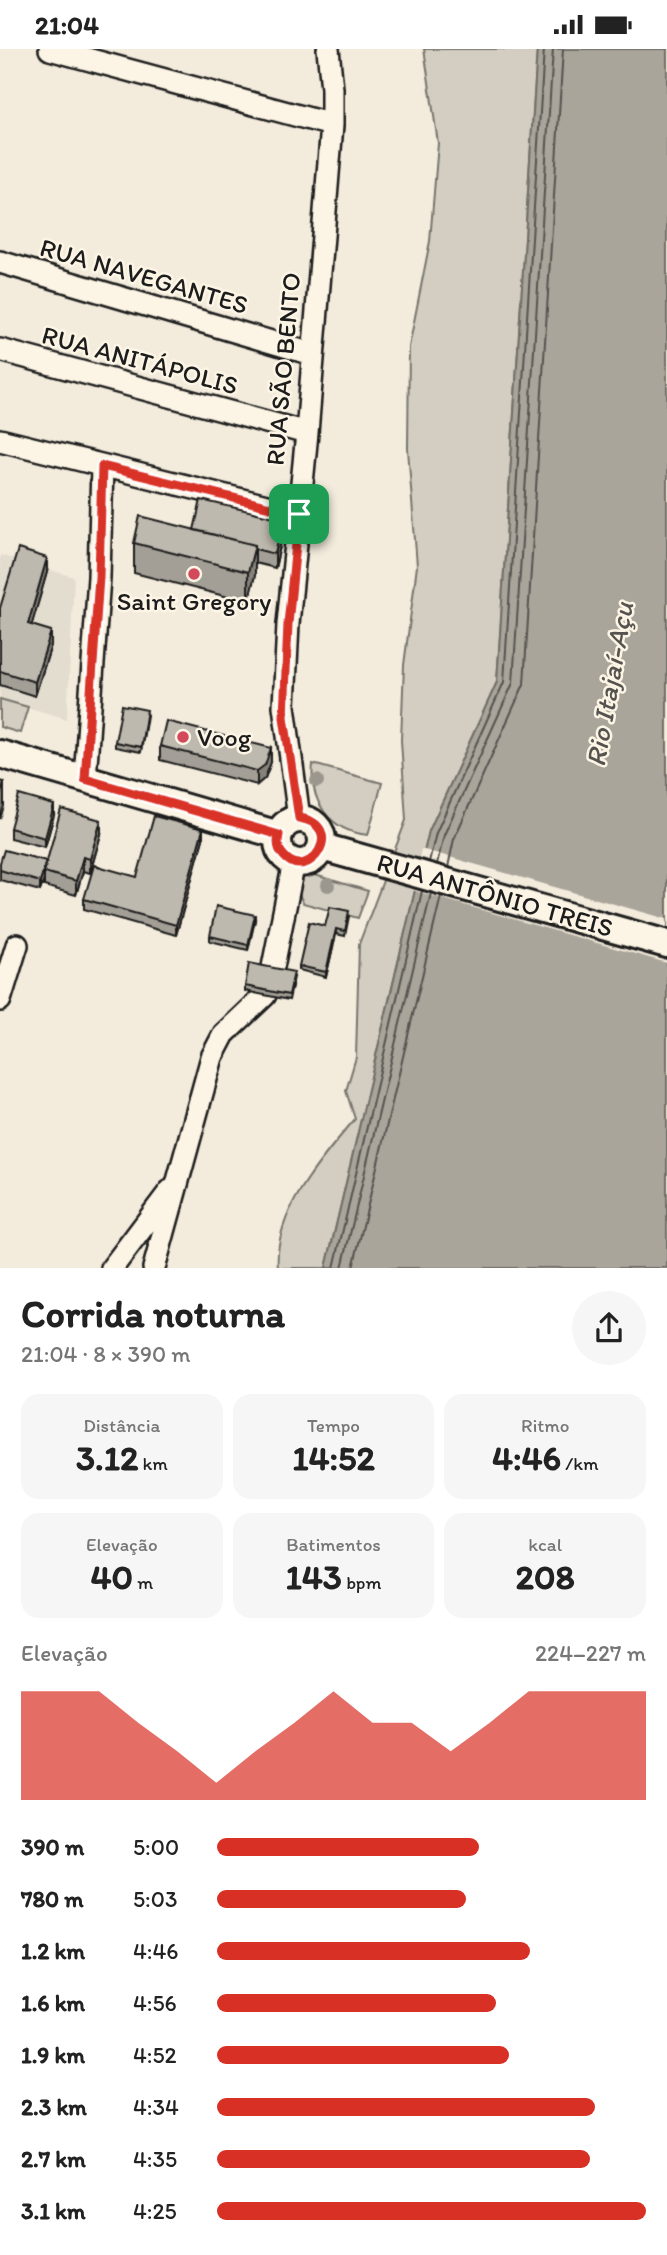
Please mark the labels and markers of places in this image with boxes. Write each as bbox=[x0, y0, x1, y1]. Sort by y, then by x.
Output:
pin bbox=[269, 484, 329, 544]
marker: Saint Gregory bbox=[186, 566, 202, 582]
place label: Saint Gregory bbox=[117, 585, 271, 617]
place label: Voog bbox=[197, 721, 252, 753]
marker: Voog bbox=[175, 729, 191, 745]

